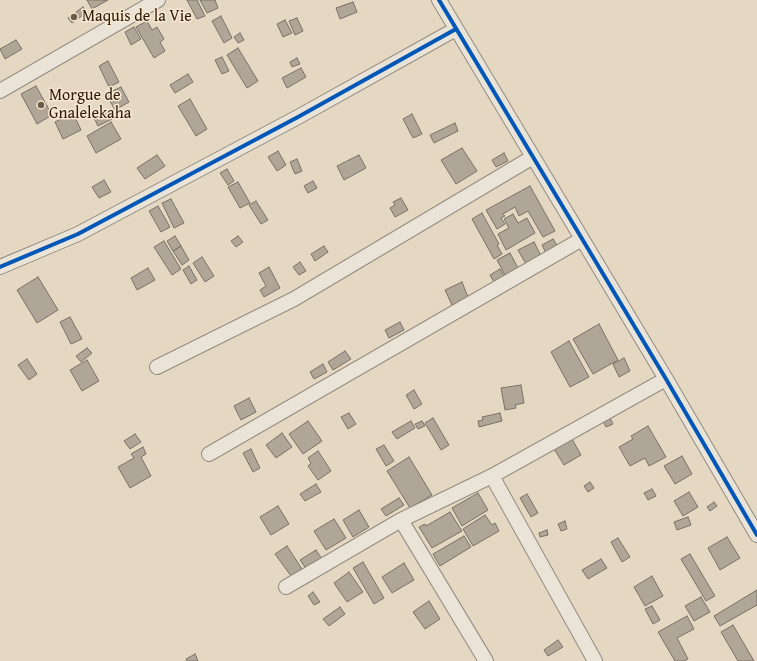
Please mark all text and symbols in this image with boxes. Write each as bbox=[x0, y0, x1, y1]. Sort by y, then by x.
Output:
place label: Maquis de la Vie bbox=[82, 7, 192, 27]
marker: Maquis de la Vie bbox=[69, 12, 79, 22]
place label: Morgue de Gnalelekaha bbox=[49, 86, 131, 124]
marker: Morgue de Gnalelekaha bbox=[36, 100, 46, 110]

